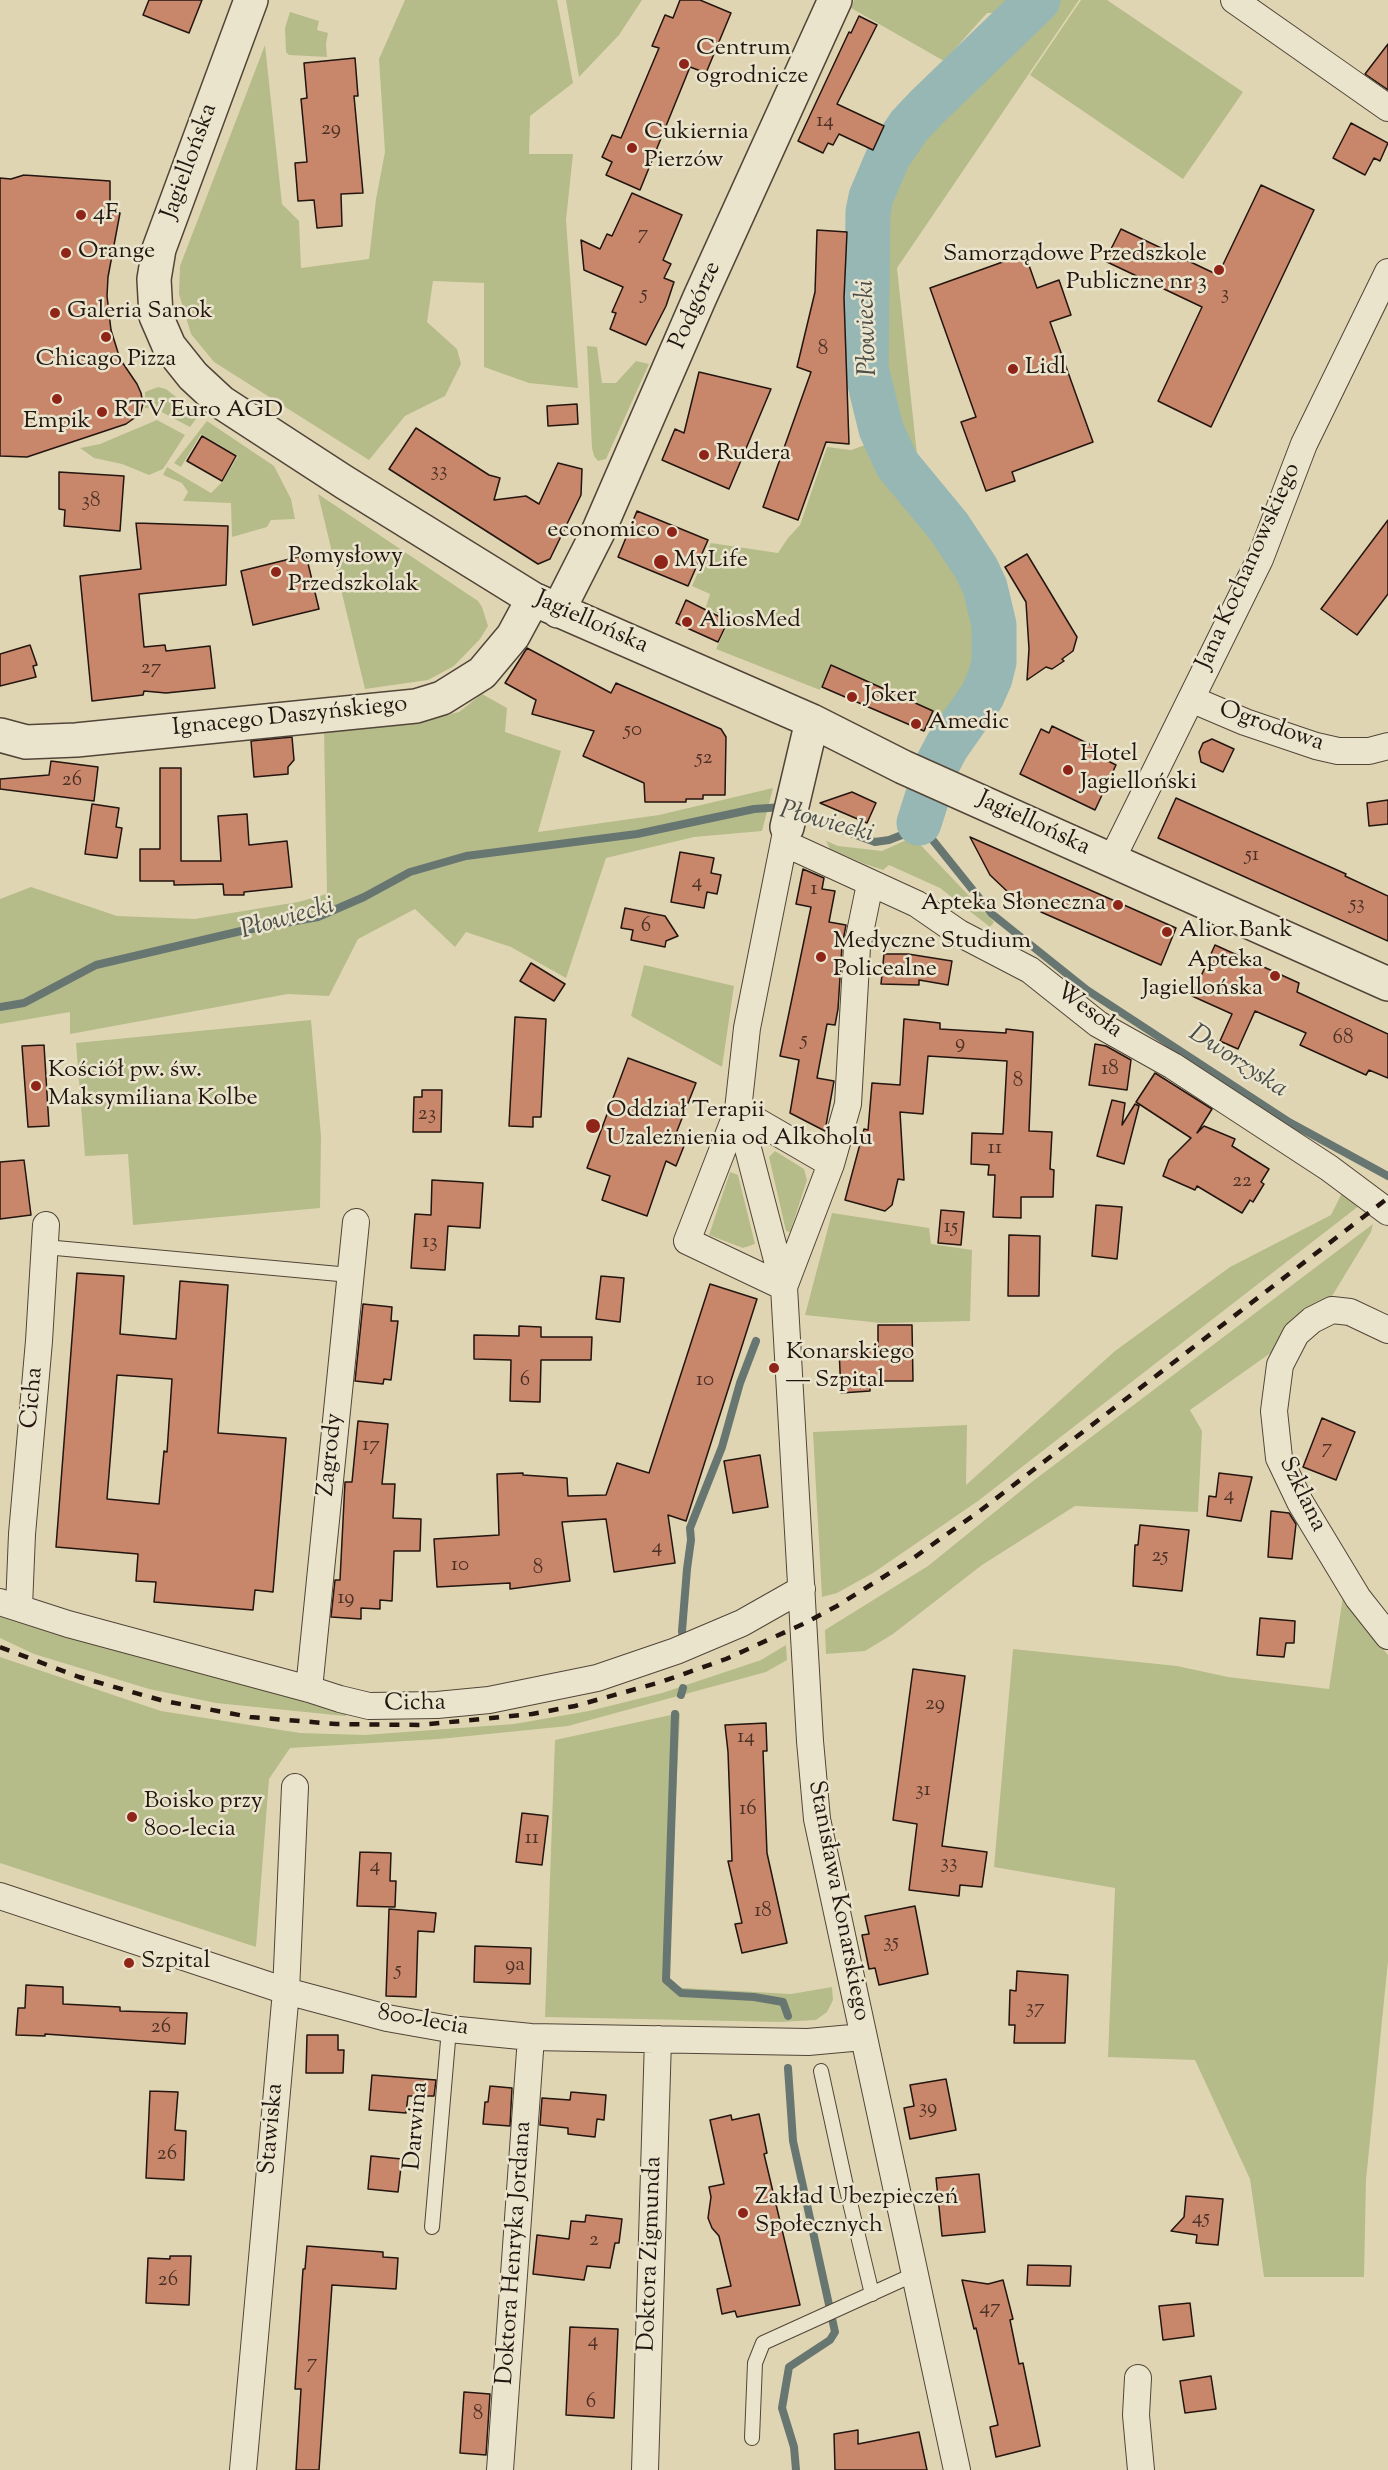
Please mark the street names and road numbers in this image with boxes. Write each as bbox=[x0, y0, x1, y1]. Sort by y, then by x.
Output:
street label: Jagiellońska bbox=[157, 100, 225, 224]
street label: Podgórze bbox=[665, 258, 729, 354]
street label: Jana Kochanowskiego bbox=[1191, 459, 1309, 675]
street label: Jagiellońska bbox=[530, 586, 652, 662]
street label: Ignacego Daszyńskiego bbox=[171, 691, 409, 745]
street label: Ogrodowa bbox=[1215, 697, 1327, 759]
street label: Jagiellońska bbox=[972, 786, 1094, 864]
street label: Wesoła bbox=[1049, 978, 1127, 1046]
street label: Cicha bbox=[17, 1366, 51, 1430]
street label: Zagrody bbox=[313, 1412, 351, 1498]
street label: Szklana bbox=[1271, 1453, 1331, 1537]
street label: Cicha bbox=[384, 1690, 446, 1720]
street label: Stanisława Konarskiego bbox=[800, 1778, 874, 2024]
street label: 800-lecia bbox=[375, 2000, 471, 2044]
street label: Darwina bbox=[400, 2081, 436, 2171]
street label: Stawiska bbox=[255, 2082, 291, 2176]
street label: Doktora Henryka Jordana bbox=[492, 2120, 540, 2386]
street label: Doktora Zigmunda bbox=[634, 2156, 670, 2352]

